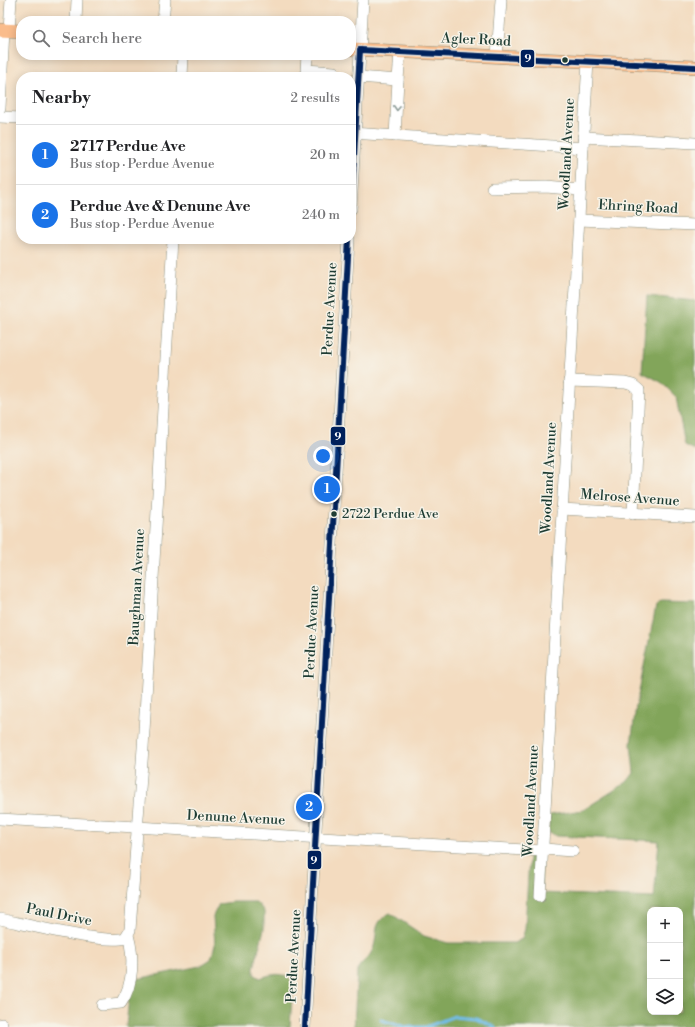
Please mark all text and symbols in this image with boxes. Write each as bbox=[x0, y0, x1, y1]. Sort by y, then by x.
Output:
search box bbox=[16, 16, 356, 60]
icon: search bbox=[30, 27, 52, 49]
text: Search here bbox=[62, 29, 142, 48]
street label: Agler Road bbox=[440, 29, 511, 51]
line badge: 9 bbox=[520, 49, 535, 68]
text: 9 bbox=[525, 52, 532, 66]
unlabelled marker bbox=[560, 55, 570, 65]
text: Nearby bbox=[32, 87, 91, 109]
text: 2 results bbox=[291, 90, 340, 106]
street label: Woodland Avenue bbox=[555, 98, 579, 211]
one-way arrow bbox=[392, 105, 401, 111]
text: 2717 Perdue Ave bbox=[70, 137, 186, 156]
text: 1 bbox=[42, 147, 48, 163]
text: 20 m bbox=[310, 147, 340, 163]
text: Bus stop · Perdue Avenue bbox=[70, 156, 215, 172]
street label: Ehring Road bbox=[598, 196, 678, 218]
text: Perdue Ave & Denune Ave bbox=[70, 197, 250, 216]
text: 2 bbox=[41, 207, 49, 223]
text: 240 m bbox=[302, 207, 340, 223]
text: Bus stop · Perdue Avenue bbox=[70, 216, 215, 232]
street label: Perdue Avenue bbox=[319, 262, 341, 356]
street label: Woodland Avenue bbox=[537, 422, 561, 535]
line badge: 9 bbox=[330, 426, 346, 446]
text: 9 bbox=[335, 430, 342, 444]
your location bbox=[313, 446, 333, 466]
pin: 1 bbox=[314, 474, 340, 504]
street label: Melrose Avenue bbox=[580, 486, 680, 510]
place label: 2722 Perdue Ave bbox=[342, 506, 439, 522]
marker: 2722 Perdue Ave bbox=[329, 509, 339, 519]
street label: Baughman Avenue bbox=[125, 528, 149, 647]
street label: Perdue Avenue bbox=[301, 585, 323, 679]
street label: Woodland Avenue bbox=[519, 745, 543, 858]
pin: 2 bbox=[296, 792, 322, 822]
street label: Denune Avenue bbox=[186, 806, 286, 830]
line badge: 9 bbox=[307, 850, 322, 870]
text: 9 bbox=[311, 854, 318, 868]
street label: Paul Drive bbox=[25, 900, 93, 930]
map controls bbox=[647, 907, 683, 1015]
button: + bbox=[647, 907, 683, 943]
street label: Perdue Avenue bbox=[283, 909, 305, 1003]
button: − bbox=[647, 943, 683, 979]
button: layers bbox=[647, 979, 683, 1015]

